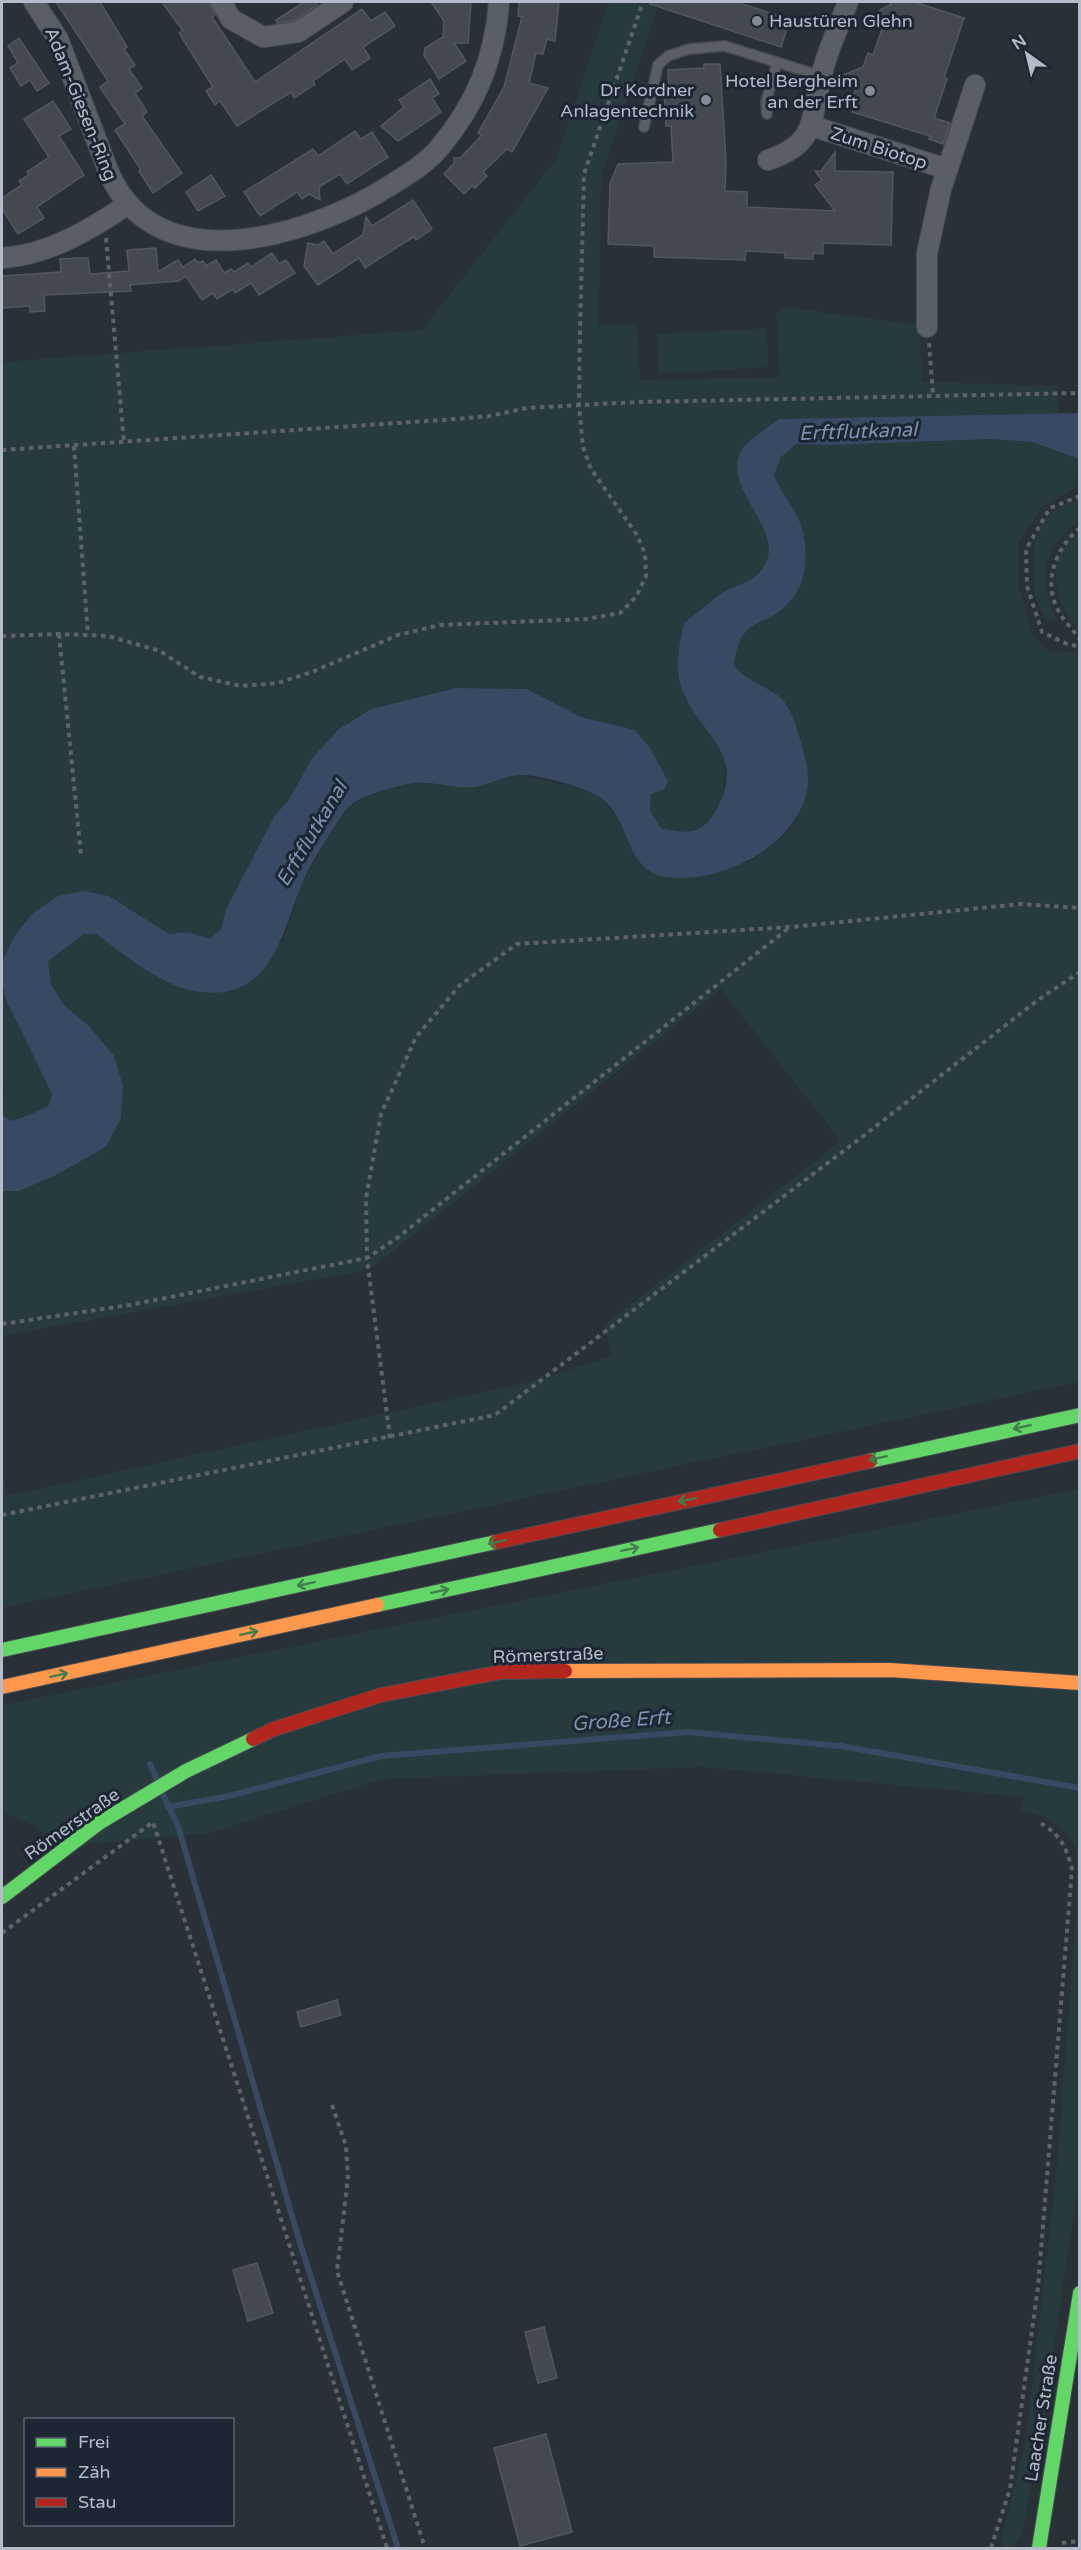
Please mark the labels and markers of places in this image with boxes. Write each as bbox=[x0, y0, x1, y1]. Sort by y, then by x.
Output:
place label: Haustüren Glehn bbox=[769, 10, 913, 32]
marker: Haustüren Glehn bbox=[750, 14, 764, 28]
place label: Hotel Bergheim an der Erft bbox=[725, 70, 858, 113]
place label: Dr Kordner Anlagentechnik bbox=[560, 79, 694, 122]
marker: Hotel Bergheim an der Erft bbox=[863, 84, 877, 98]
marker: Dr Kordner Anlagentechnik bbox=[699, 93, 713, 107]

